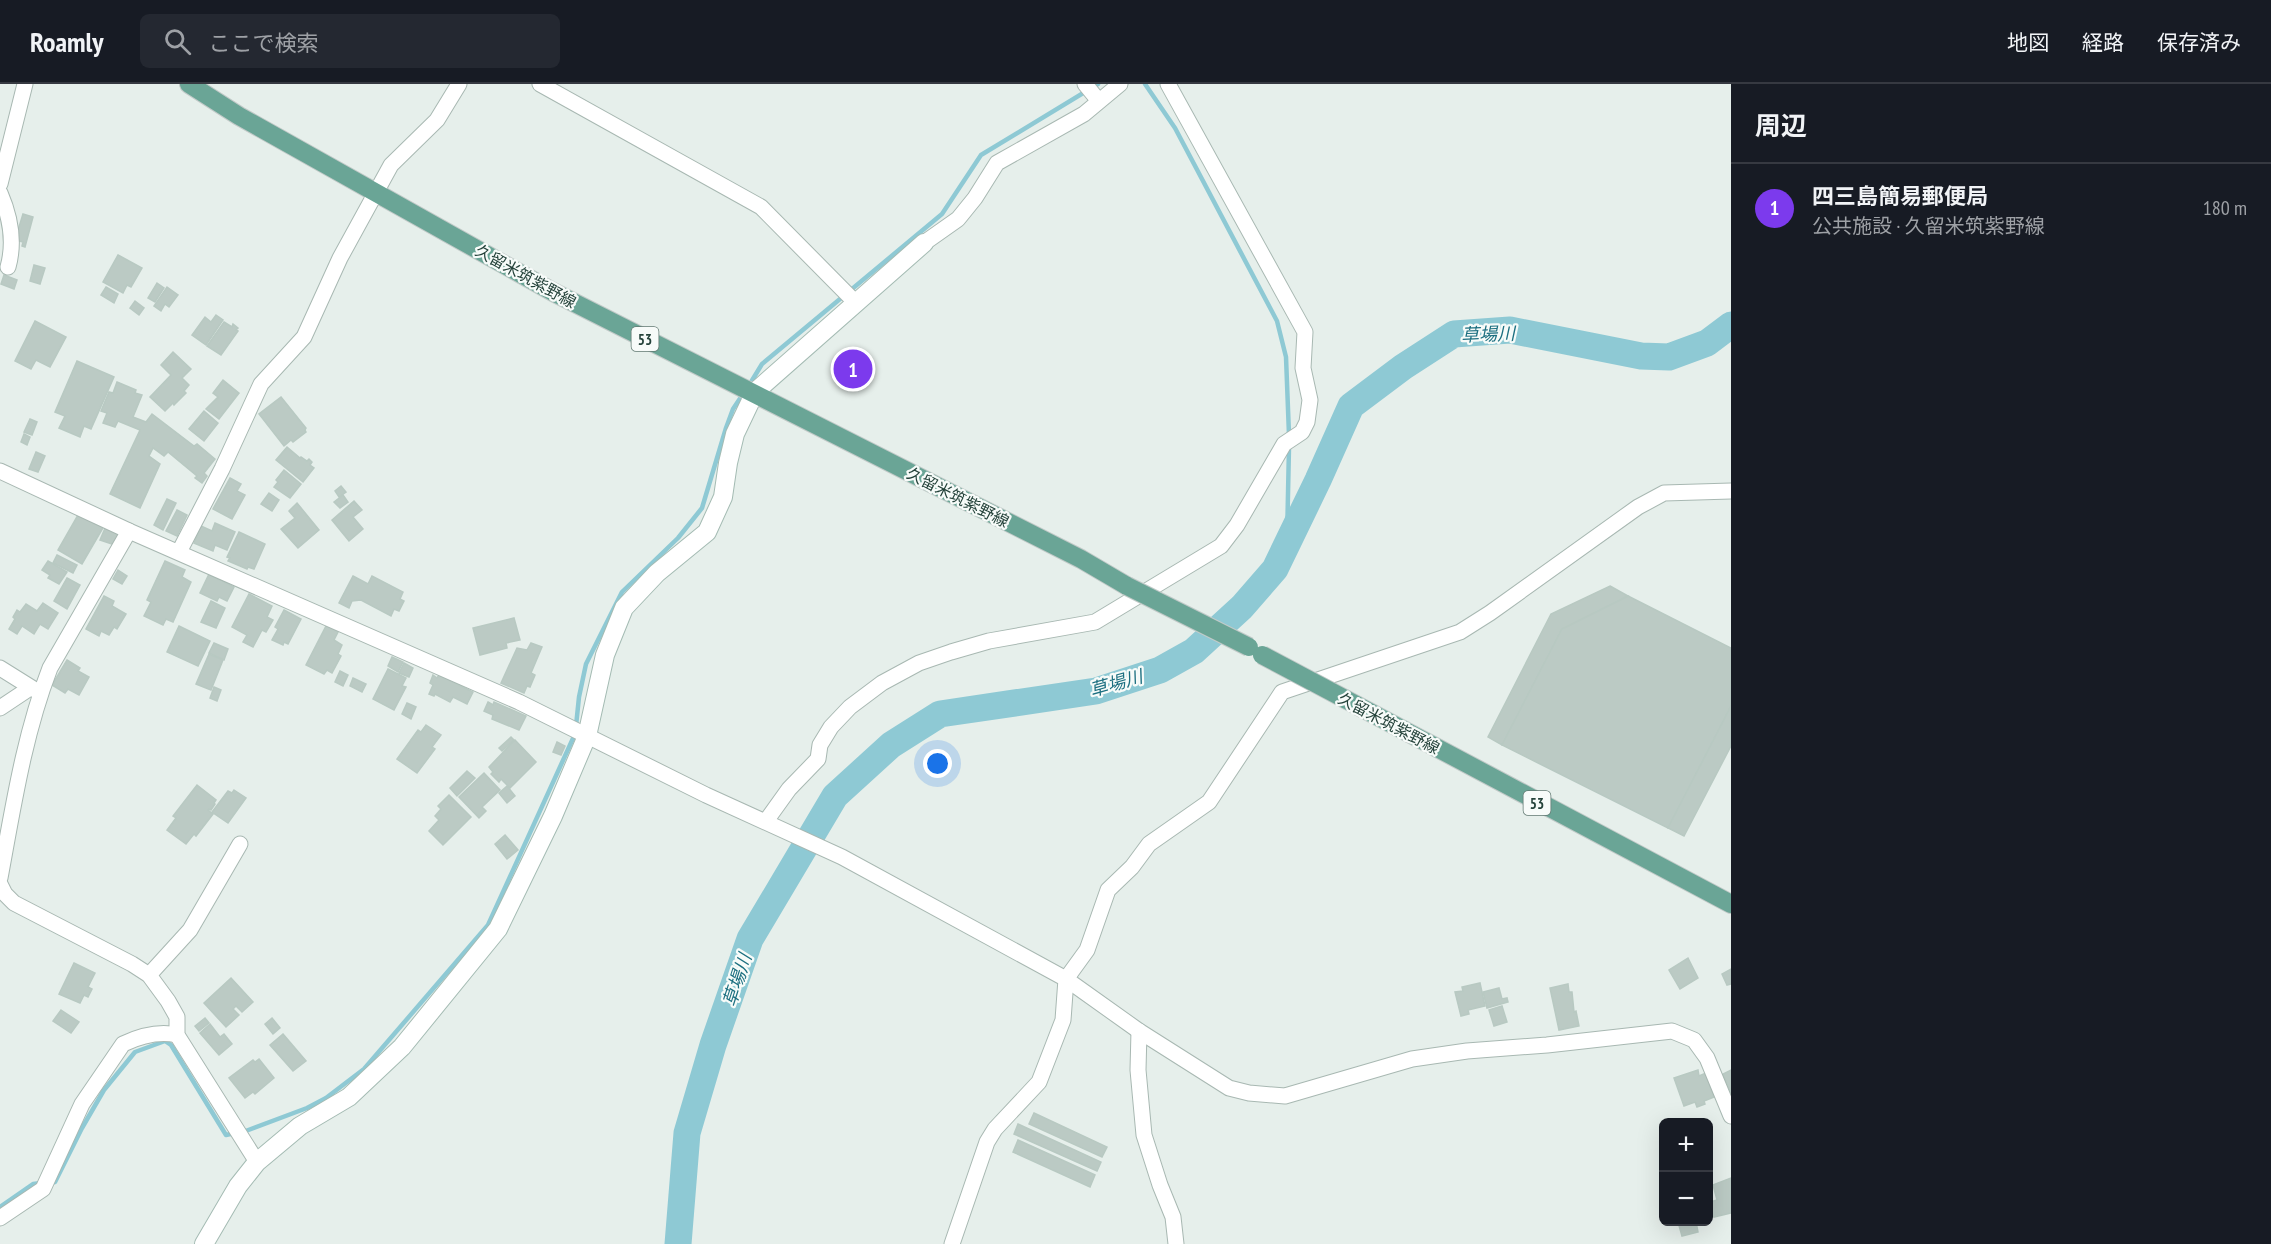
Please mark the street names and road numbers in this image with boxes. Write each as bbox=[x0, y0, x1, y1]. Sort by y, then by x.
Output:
street label: 久留米筑紫野線 bbox=[472, 240, 580, 312]
road number: 53 bbox=[632, 327, 658, 351]
street label: 久留米筑紫野線 bbox=[904, 463, 1012, 531]
street label: 久留米筑紫野線 bbox=[1335, 688, 1443, 758]
road number: 53 bbox=[1524, 791, 1550, 815]

